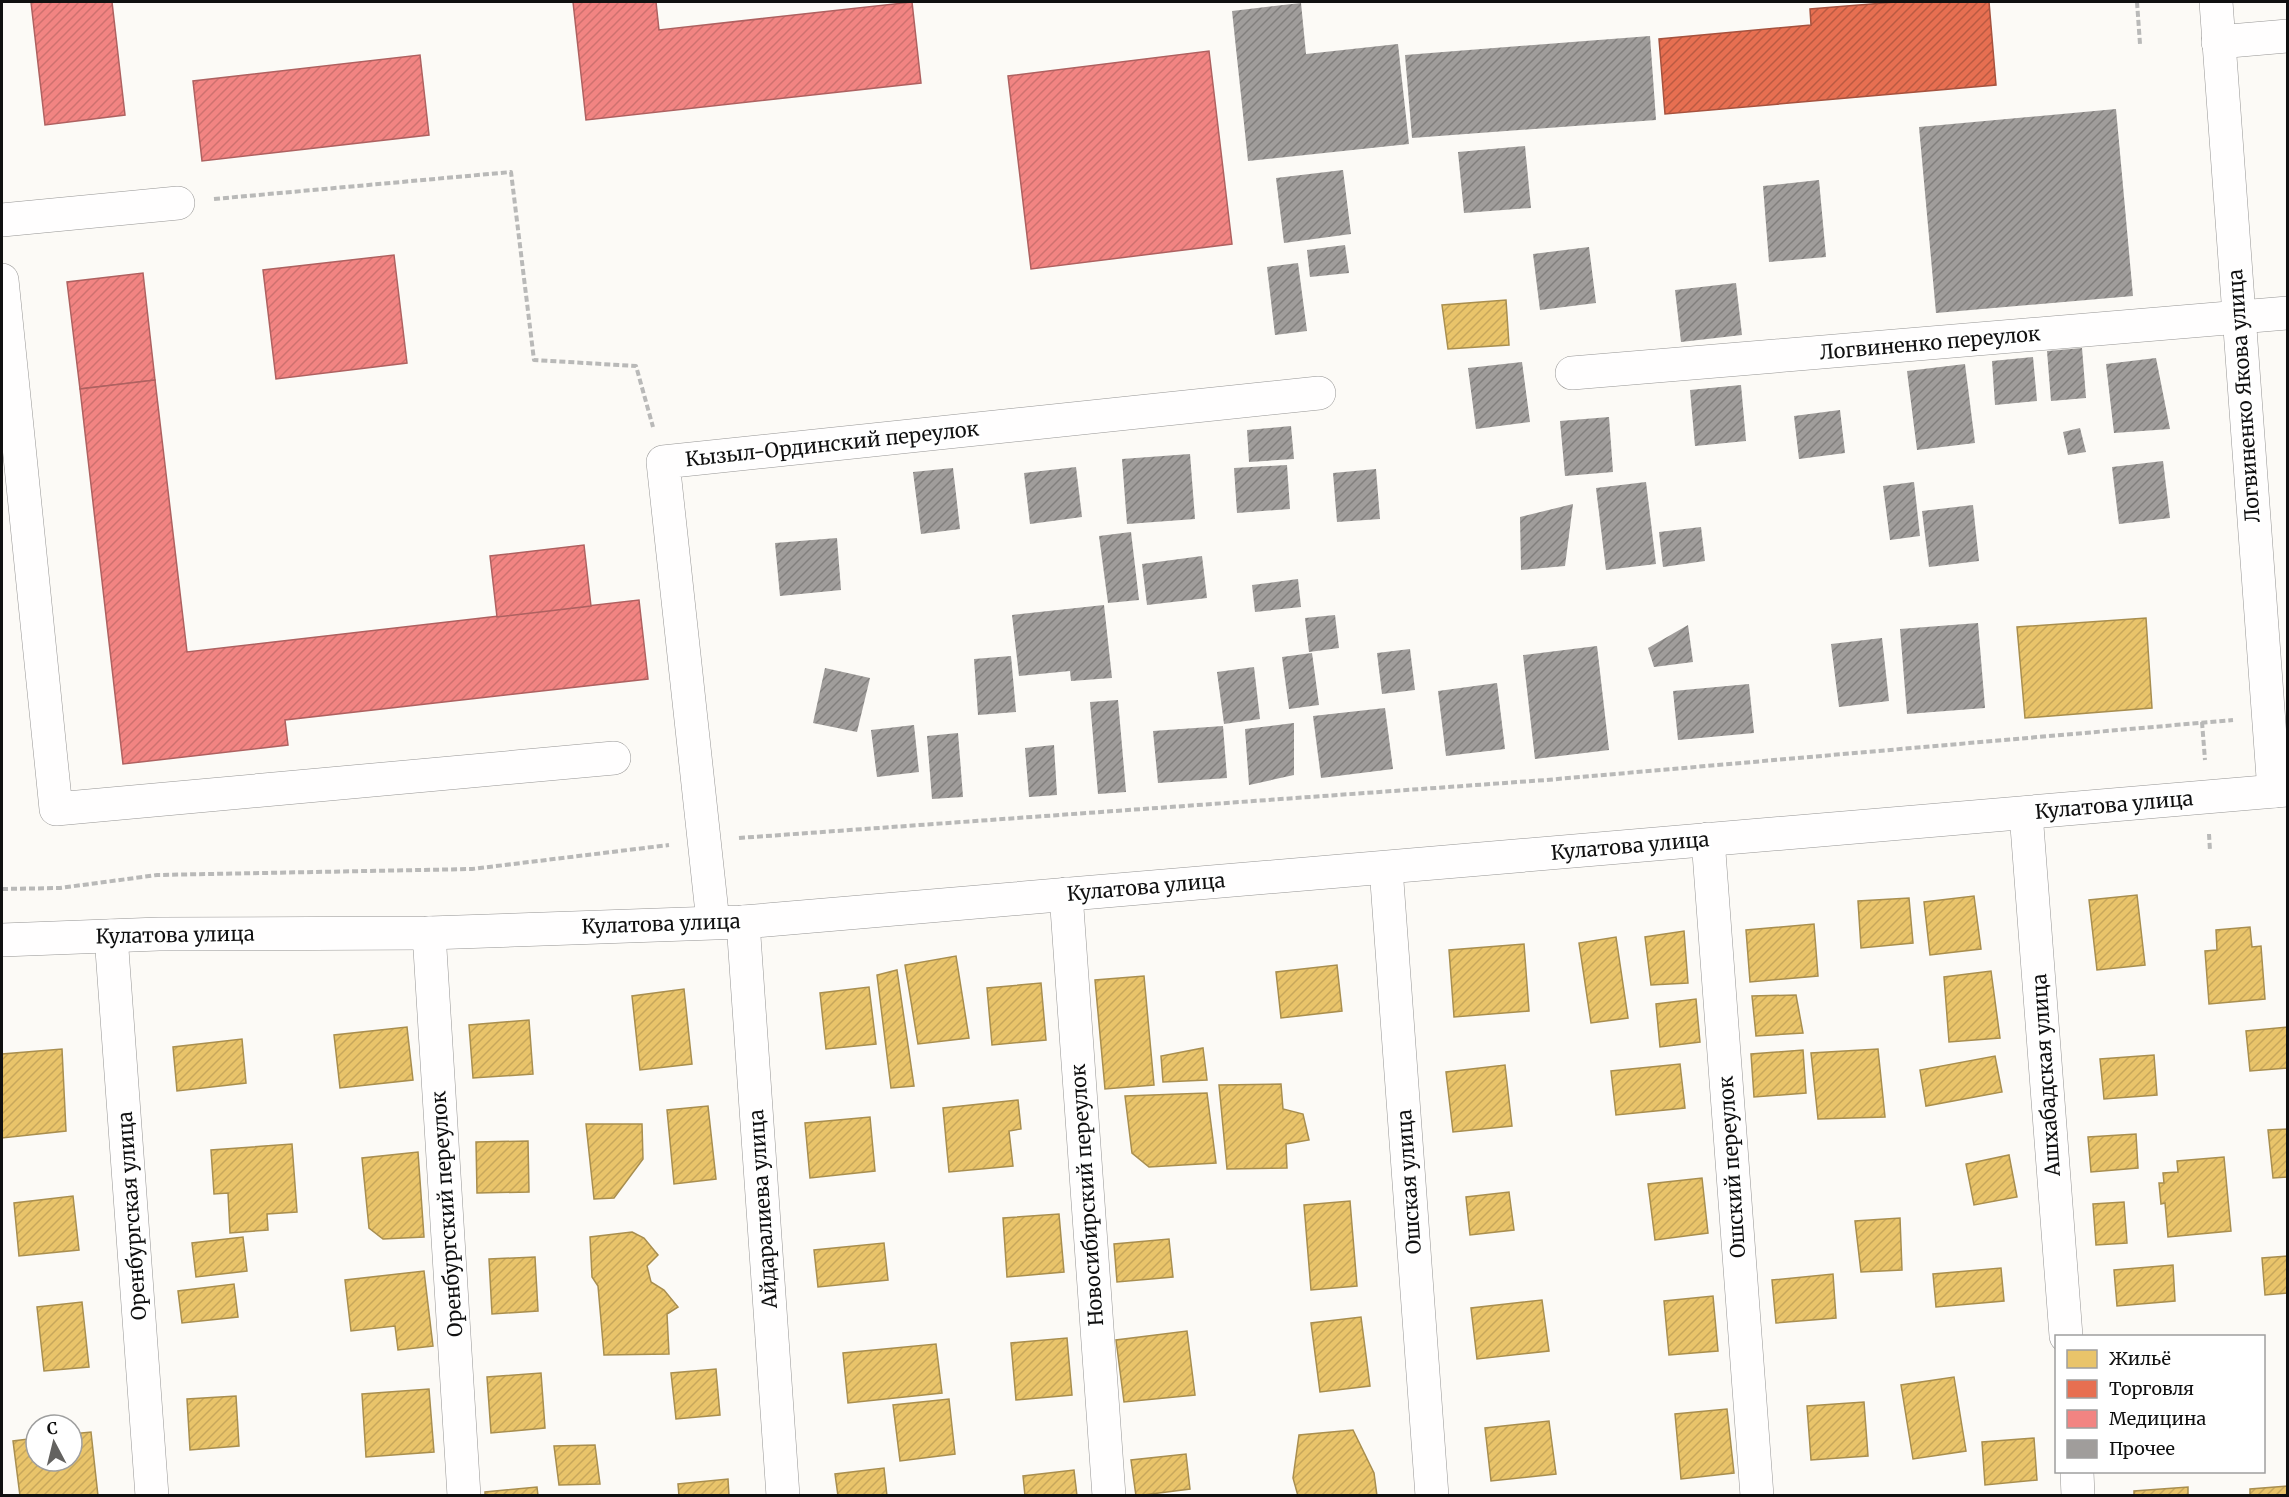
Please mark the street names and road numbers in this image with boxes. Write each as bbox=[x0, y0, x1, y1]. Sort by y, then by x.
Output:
street label: Логвиненко Якова улица bbox=[2222, 268, 2265, 524]
street label: Логвиненко переулок bbox=[1819, 320, 2042, 365]
street label: Кызыл-Ординский переулок bbox=[684, 416, 980, 471]
street label: Кулатова улица bbox=[2034, 785, 2195, 824]
street label: Кулатова улица bbox=[1550, 826, 1711, 865]
street label: Кулатова улица bbox=[1066, 867, 1227, 906]
street label: Кулатова улица bbox=[581, 908, 741, 939]
street label: Кулатова улица bbox=[95, 921, 255, 948]
street label: Ашхабадская улица bbox=[2026, 973, 2065, 1178]
street label: Новосибирский переулок bbox=[1065, 1063, 1108, 1327]
street label: Ошский переулок bbox=[1713, 1075, 1750, 1259]
street label: Оренбургский переулок bbox=[425, 1090, 468, 1338]
street label: Айдаралиева улица bbox=[743, 1108, 782, 1310]
street label: Ошская улица bbox=[1391, 1109, 1426, 1255]
street label: Оренбургская улица bbox=[112, 1111, 151, 1321]

